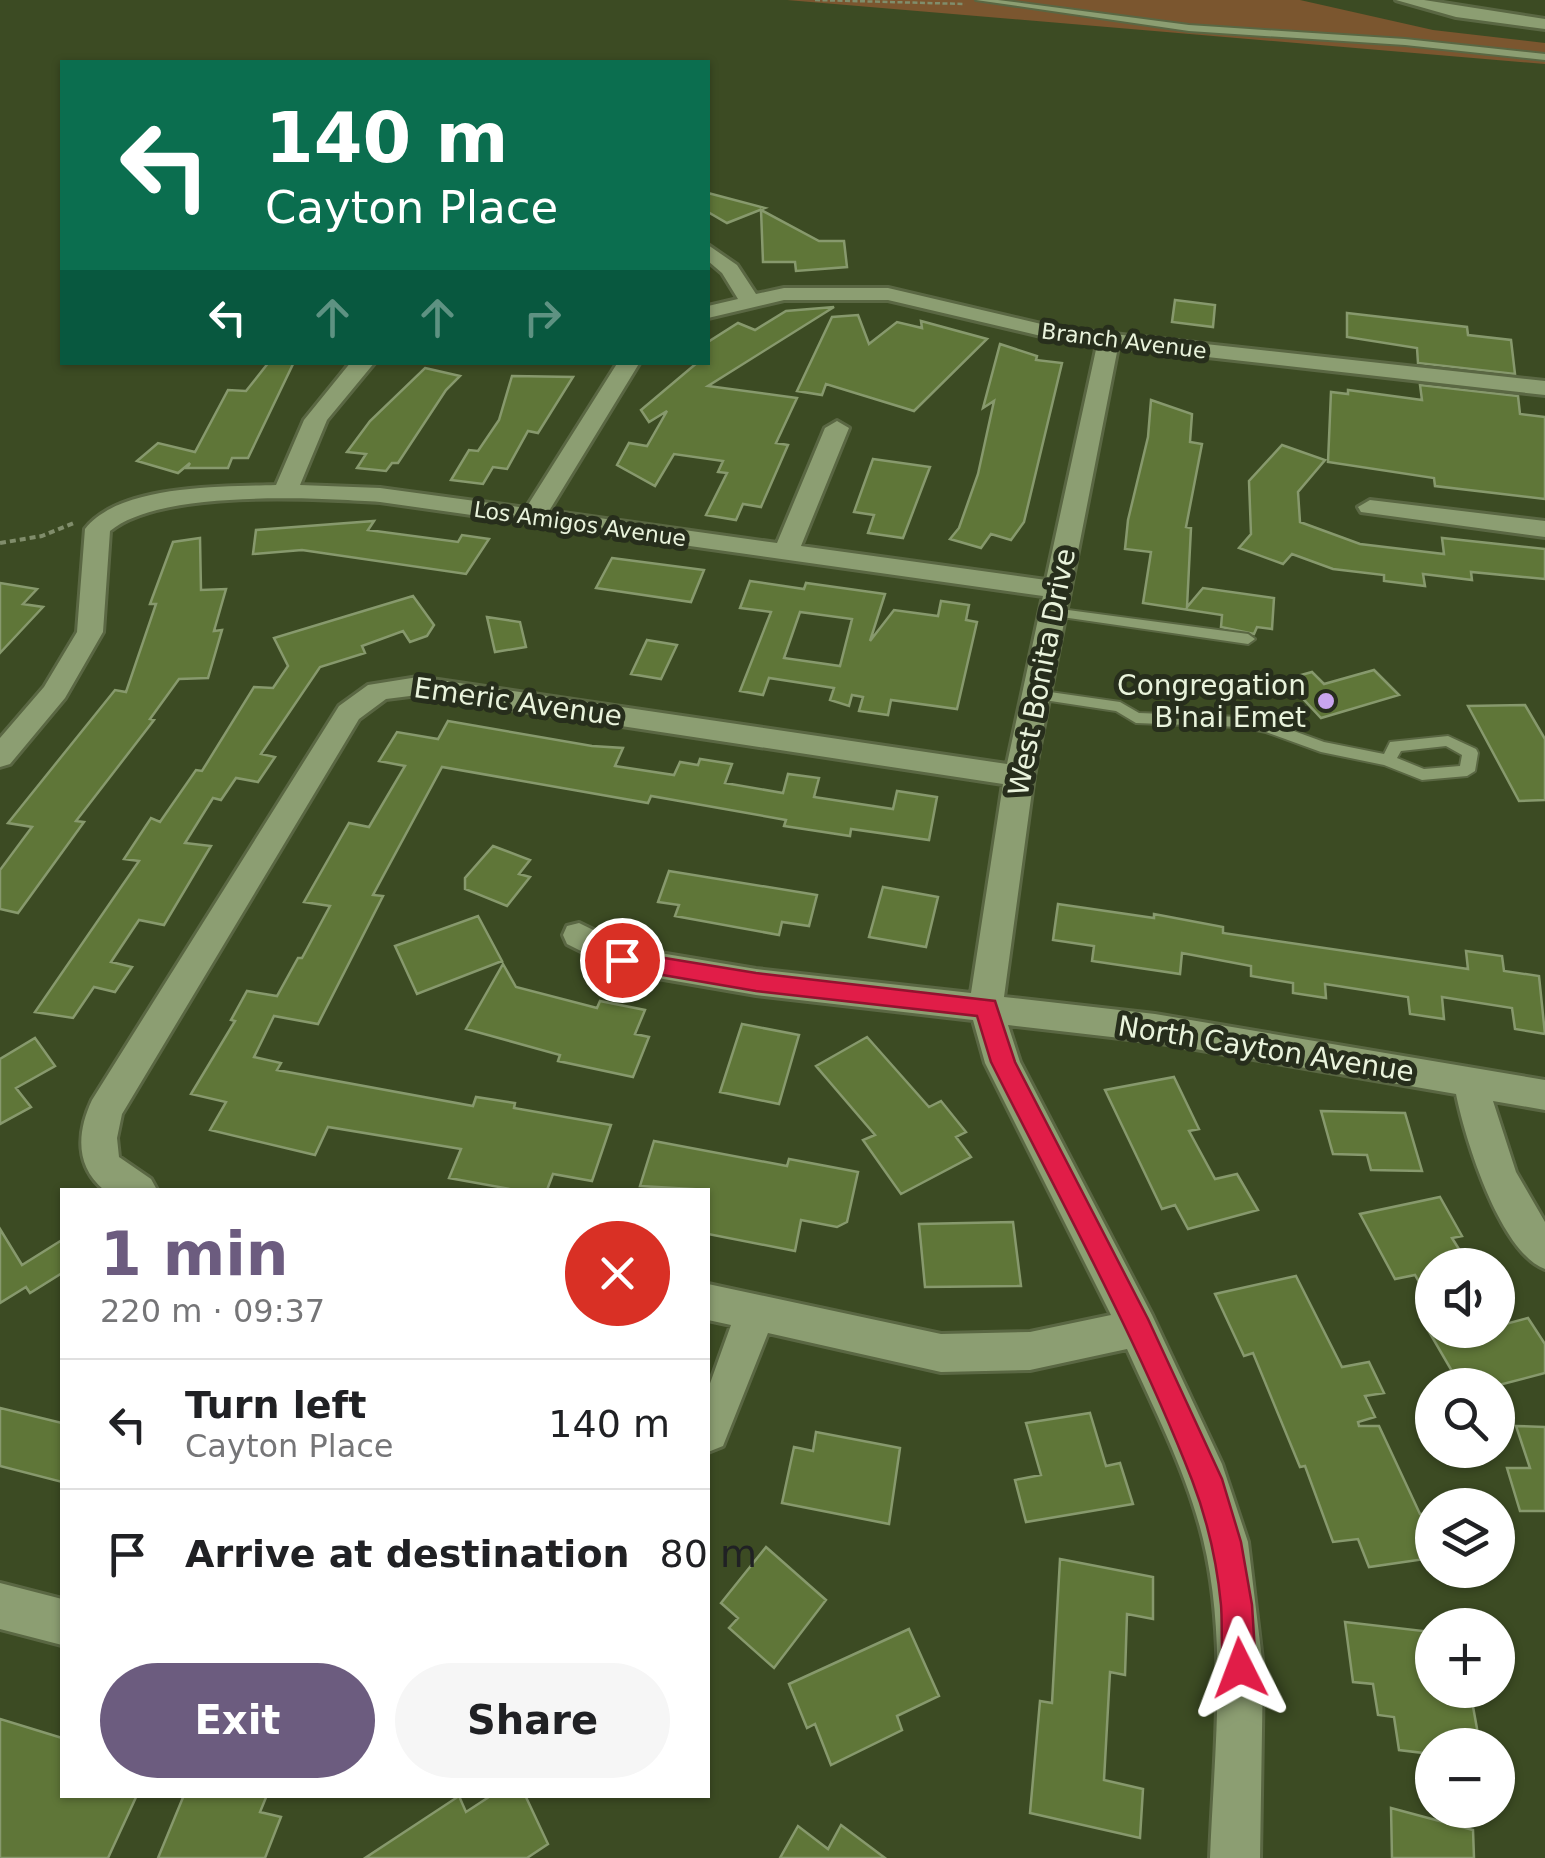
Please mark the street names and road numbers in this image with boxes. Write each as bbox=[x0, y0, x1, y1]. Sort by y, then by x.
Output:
street label: Branch Avenue bbox=[1040, 318, 1208, 364]
street label: Los Amigos Avenue bbox=[472, 497, 688, 551]
street label: West Bonita Drive bbox=[1002, 546, 1082, 798]
street label: Emeric Avenue bbox=[412, 671, 624, 733]
street label: North Cayton Avenue bbox=[1116, 1009, 1416, 1089]

